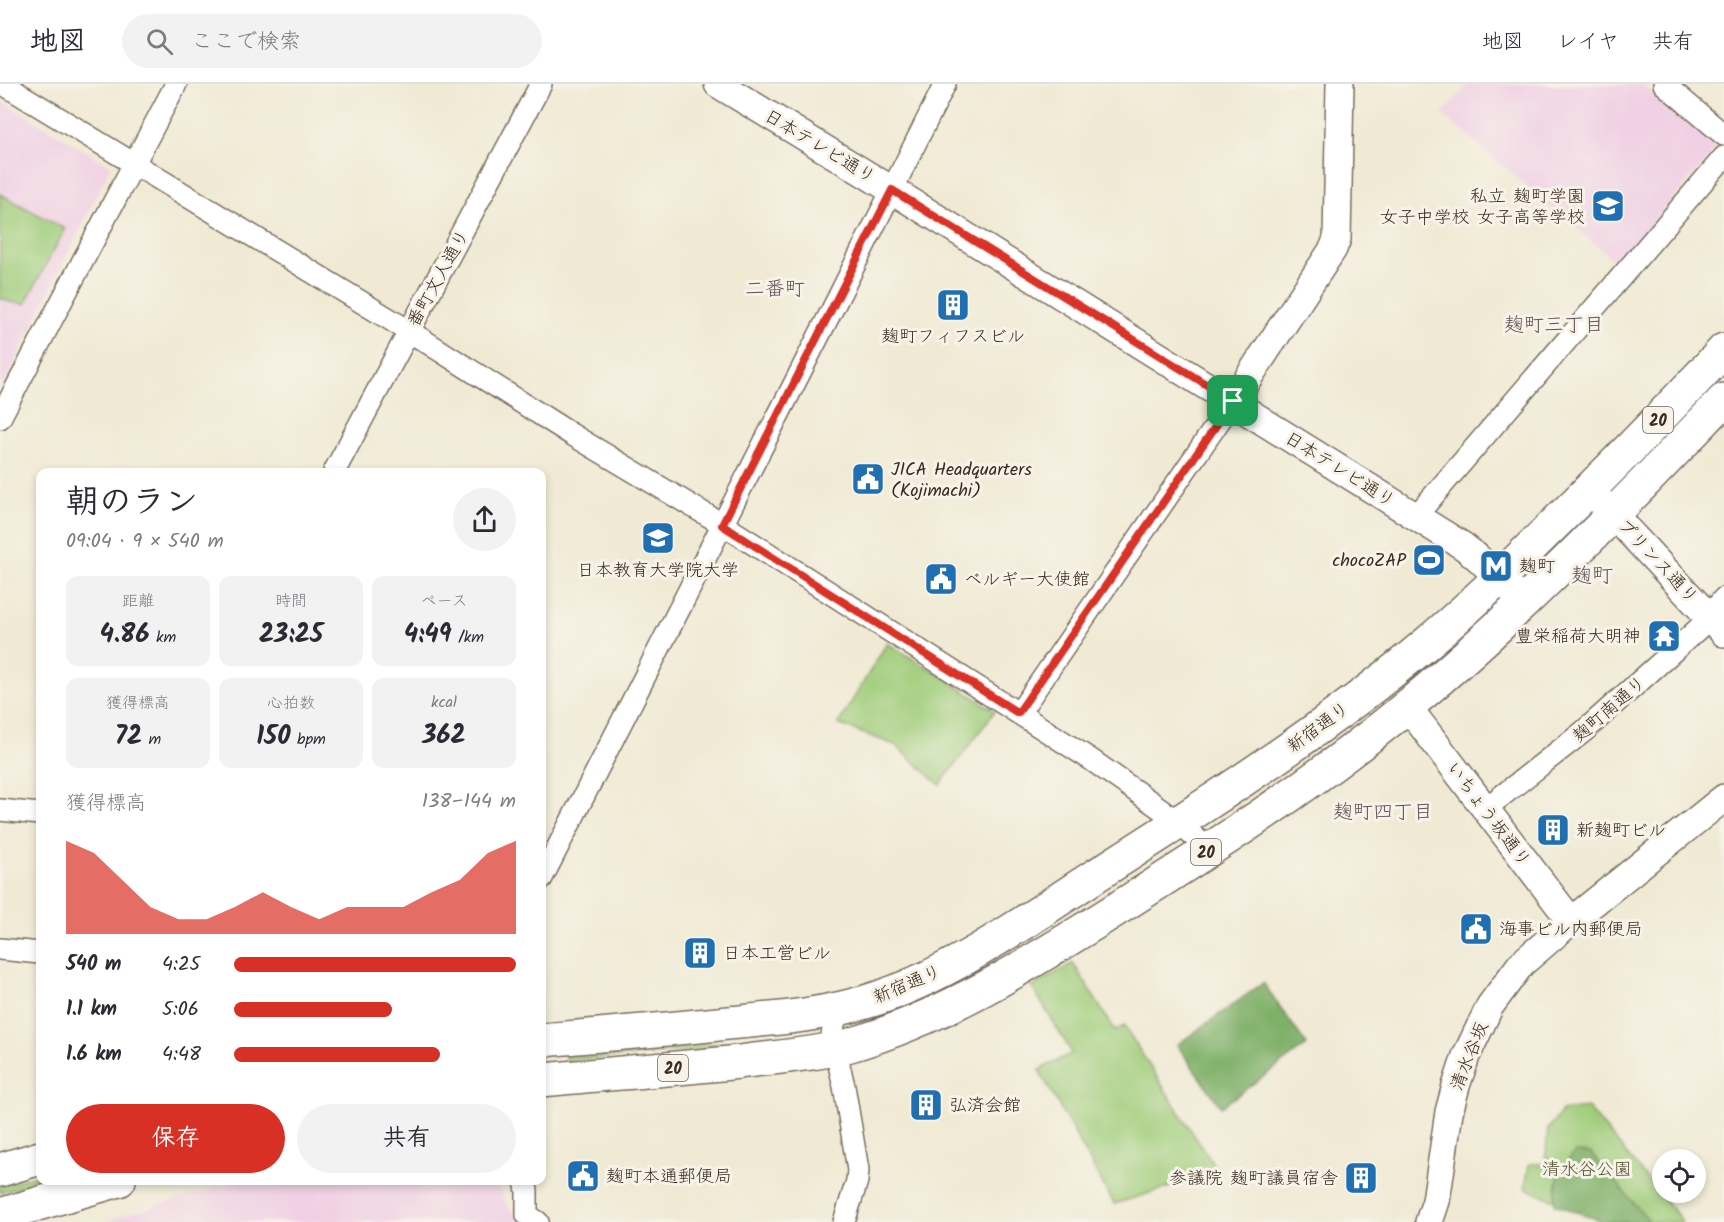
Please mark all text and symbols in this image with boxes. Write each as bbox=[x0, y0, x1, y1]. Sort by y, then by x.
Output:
search box bbox=[122, 14, 542, 68]
text: 地図 bbox=[30, 20, 86, 65]
icon: search bbox=[143, 25, 176, 58]
text: ここで検索 bbox=[191, 25, 301, 60]
text: 地図 bbox=[1482, 26, 1524, 59]
text: レイヤ bbox=[1557, 26, 1619, 59]
text: 共有 bbox=[1652, 26, 1694, 59]
street label: 日本テレビ通り bbox=[758, 102, 881, 192]
place label: 私立 麹町学園 女子中学校 女子高等学校 bbox=[1380, 183, 1585, 233]
school or university icon: 私立 麹町学園 女子中学校 女子高等学校 bbox=[1590, 188, 1626, 224]
street label: 番町文人通り bbox=[400, 224, 478, 333]
district label: 二番町 bbox=[745, 274, 805, 306]
building icon: 麹町フィフスビル bbox=[935, 287, 971, 323]
district label: 麹町三丁目 bbox=[1504, 310, 1604, 342]
place label: 麹町フィフスビル bbox=[881, 323, 1025, 352]
pin bbox=[1207, 375, 1258, 426]
icon: arrive bbox=[1216, 384, 1249, 417]
road number: 20 bbox=[1643, 407, 1673, 433]
street label: 日本テレビ通り bbox=[1278, 425, 1400, 516]
place label: JICA Headquarters (Kojimachi) bbox=[891, 456, 1032, 506]
public building icon: JICA Headquarters (Kojimachi) bbox=[850, 461, 886, 497]
text: 朝のラン bbox=[66, 477, 198, 530]
button: share bbox=[453, 488, 516, 551]
street label: プリンス通り bbox=[1609, 513, 1704, 611]
school or university icon: 日本教育大学院大学 bbox=[640, 520, 676, 556]
text: 09:04 · 9 × 540 m bbox=[66, 526, 224, 558]
sports icon: chocoZAP bbox=[1411, 542, 1447, 578]
place label: chocoZAP bbox=[1332, 547, 1407, 576]
metro station icon: 麹町 bbox=[1478, 548, 1514, 584]
place label: 麹町 bbox=[1519, 553, 1555, 582]
place label: 日本教育大学院大学 bbox=[577, 557, 739, 586]
district label: 麹町 bbox=[1571, 560, 1613, 593]
public building icon: ベルギー大使館 bbox=[923, 561, 959, 597]
place label: ベルギー大使館 bbox=[964, 566, 1090, 595]
text: 距離 bbox=[122, 589, 154, 614]
text: 時間 bbox=[275, 589, 307, 614]
text: ペース bbox=[420, 589, 468, 614]
text: 4.86 bbox=[100, 614, 150, 656]
text: 23:25 bbox=[259, 614, 323, 656]
text: 4:49 bbox=[404, 614, 452, 656]
temple icon: 豊栄稲荷大明神 bbox=[1646, 618, 1682, 654]
place label: 豊栄稲荷大明神 bbox=[1515, 623, 1641, 652]
text: km bbox=[150, 625, 176, 650]
text: /km bbox=[452, 625, 484, 650]
street label: 麹町南通り bbox=[1567, 670, 1653, 751]
text: kcal bbox=[431, 690, 457, 715]
text: 獲得標高 bbox=[106, 691, 170, 716]
text: 心拍数 bbox=[267, 691, 315, 716]
street label: 新宿通り bbox=[1281, 695, 1357, 761]
text: 362 bbox=[422, 715, 466, 757]
text: 72 bbox=[115, 716, 142, 758]
text: 150 bbox=[256, 716, 291, 758]
text: m bbox=[142, 727, 161, 752]
text: bpm bbox=[291, 727, 326, 752]
street label: いちょう坂通り bbox=[1438, 756, 1537, 874]
text: 138–144 m bbox=[422, 786, 516, 818]
text: 獲得標高 bbox=[66, 788, 146, 820]
district label: 麹町四丁目 bbox=[1333, 797, 1433, 829]
building icon: 新麹町ビル bbox=[1535, 812, 1571, 848]
place label: 新麹町ビル bbox=[1576, 817, 1666, 846]
road number: 20 bbox=[1191, 839, 1221, 865]
public building icon: 海事ビル内郵便局 bbox=[1458, 911, 1494, 947]
place label: 海事ビル内郵便局 bbox=[1499, 916, 1643, 945]
building icon: 日本工営ビル bbox=[682, 935, 718, 971]
place label: 日本工営ビル bbox=[723, 940, 831, 969]
text: 540 m bbox=[66, 949, 121, 981]
text: 4:25 bbox=[162, 949, 200, 981]
street label: 新宿通り bbox=[869, 958, 946, 1013]
text: 1.1 km bbox=[66, 994, 117, 1026]
text: 5:06 bbox=[162, 994, 199, 1026]
street label: 清水谷坂 bbox=[1443, 1018, 1497, 1095]
text: 1.6 km bbox=[66, 1039, 122, 1071]
text: 4:48 bbox=[162, 1039, 201, 1071]
road number: 20 bbox=[658, 1055, 688, 1081]
building icon: 弘済会館 bbox=[908, 1087, 944, 1123]
place label: 弘済会館 bbox=[949, 1092, 1021, 1121]
button: 保存 bbox=[66, 1104, 285, 1173]
button: 共有 bbox=[297, 1104, 516, 1173]
map controls bbox=[1652, 1149, 1706, 1203]
button: locate bbox=[1652, 1149, 1706, 1203]
park label: 清水谷公園 bbox=[1542, 1156, 1632, 1185]
public building icon: 麹町本通郵便局 bbox=[565, 1158, 601, 1194]
building icon: 参議院 麹町議員宿舎 bbox=[1343, 1160, 1379, 1196]
place label: 麹町本通郵便局 bbox=[606, 1163, 732, 1192]
place label: 参議院 麹町議員宿舎 bbox=[1169, 1165, 1338, 1194]

